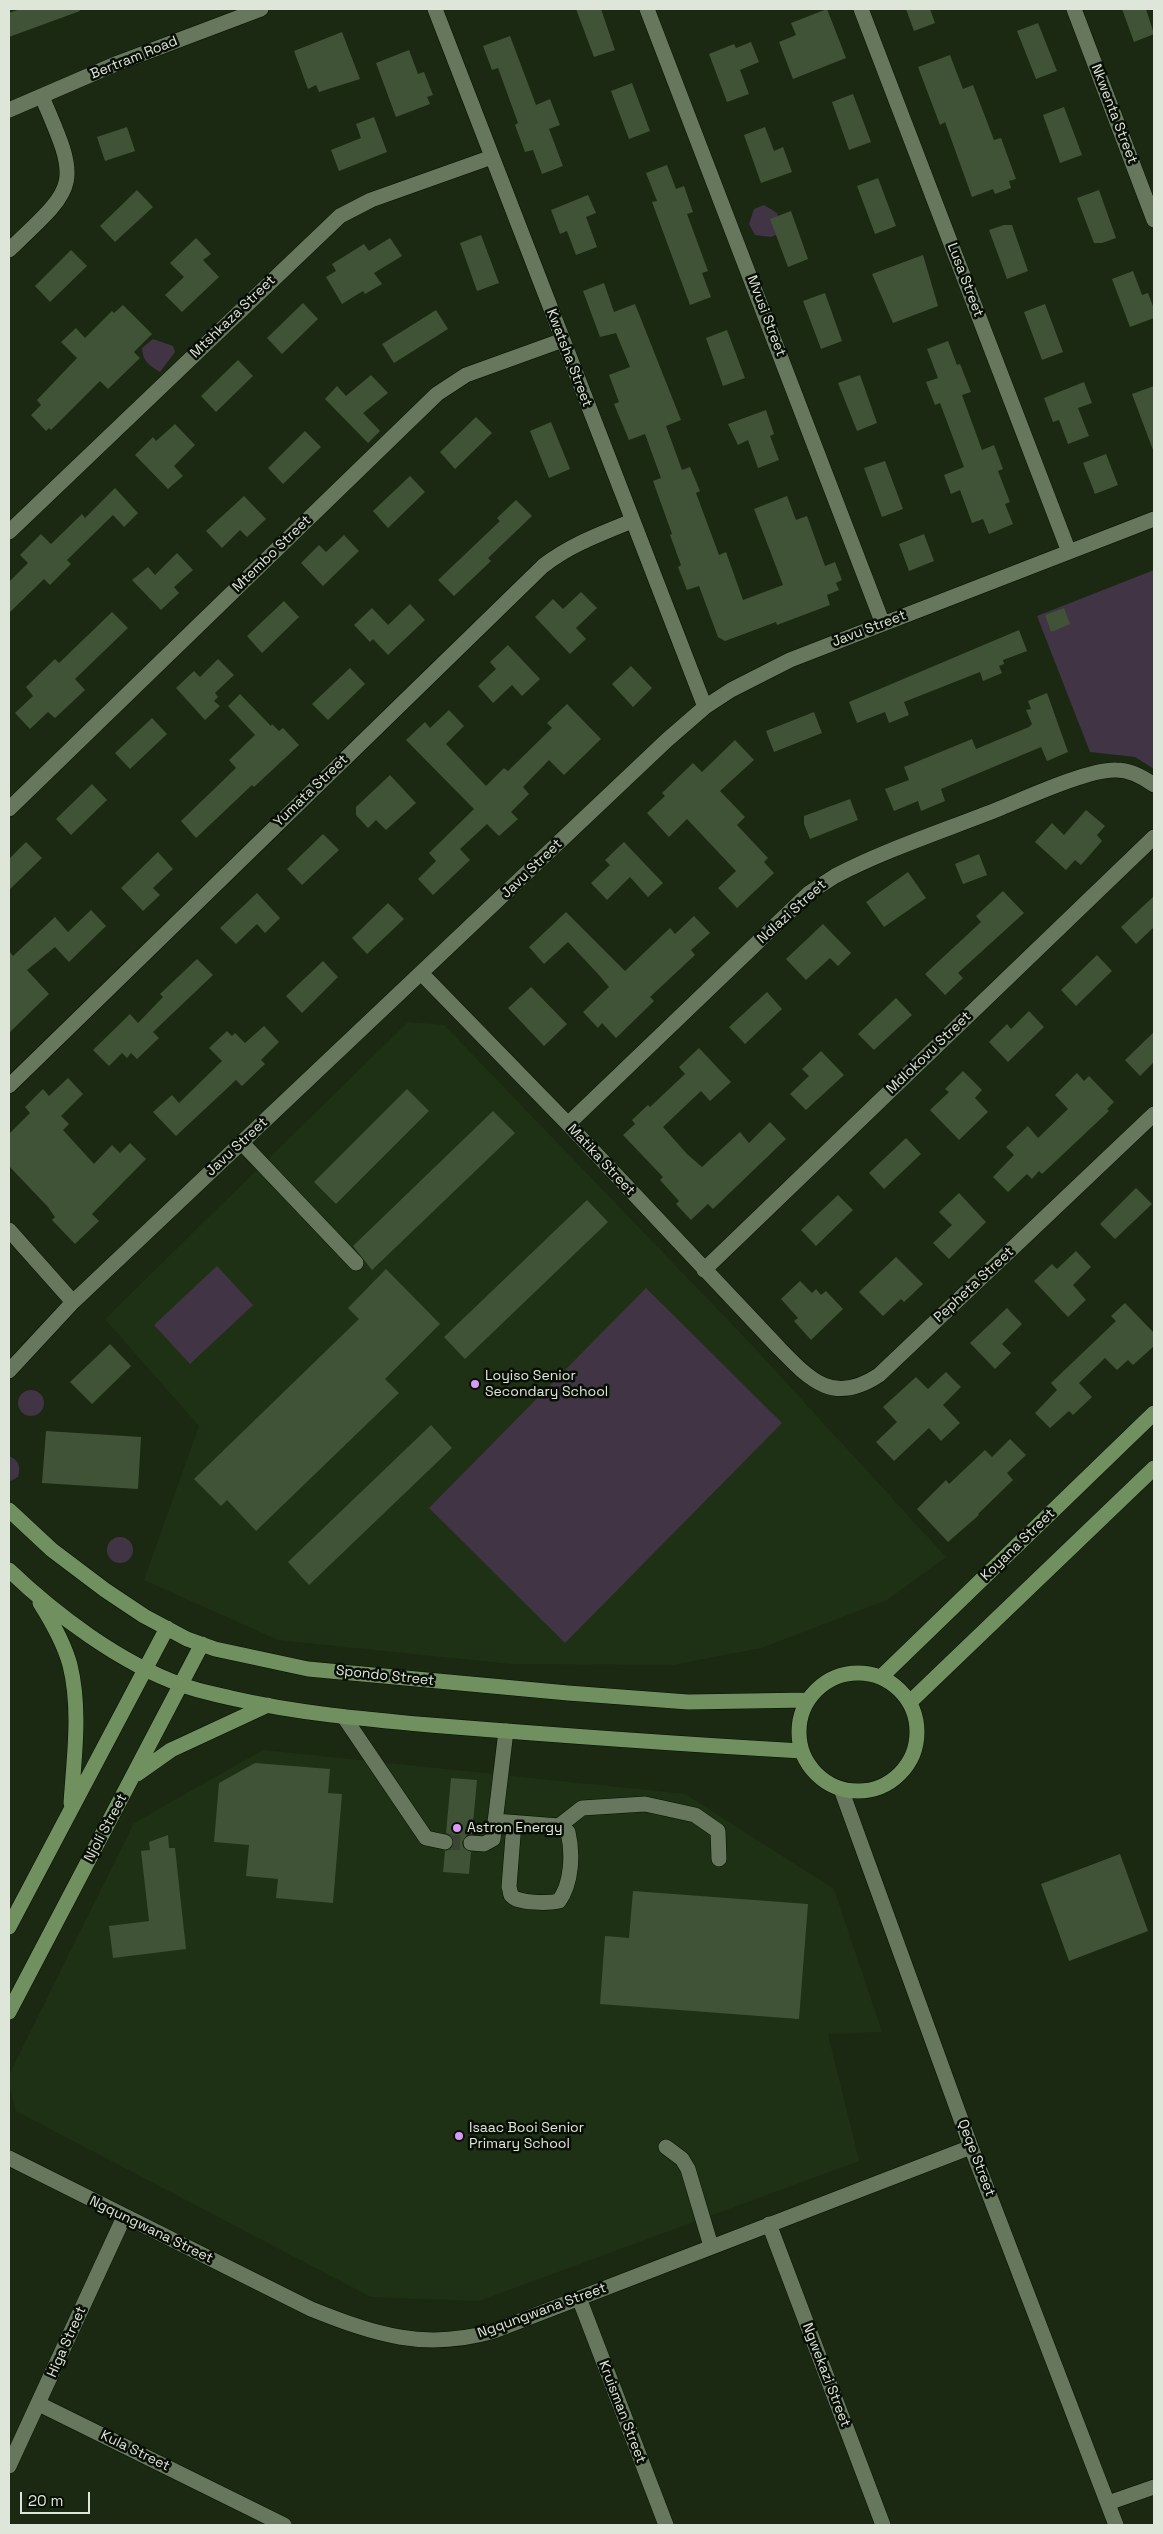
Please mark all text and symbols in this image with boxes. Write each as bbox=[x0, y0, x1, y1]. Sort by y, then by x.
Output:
street label: Bertram Road bbox=[88, 33, 180, 83]
street label: Nkwenta Street bbox=[1087, 62, 1141, 166]
street label: Lusa Street bbox=[943, 241, 987, 319]
street label: Mtshkaza Street bbox=[187, 272, 279, 362]
street label: Mvusi Street bbox=[743, 273, 789, 359]
street label: Kwatsha Street bbox=[543, 307, 595, 409]
street label: Mtembo Street bbox=[229, 512, 315, 596]
street label: Javu Street bbox=[830, 607, 908, 651]
street label: Yumata Street bbox=[270, 751, 352, 831]
street label: Javu Street bbox=[498, 836, 566, 902]
street label: Ndlazi Street bbox=[754, 877, 830, 947]
street label: Mdlokovu Street bbox=[883, 1008, 975, 1098]
street label: Javu Street bbox=[203, 1114, 271, 1180]
street label: Matika Street bbox=[564, 1121, 638, 1199]
street label: Pepheta Street bbox=[931, 1244, 1017, 1326]
place label: Loyiso Senior Secondary School bbox=[485, 1368, 608, 1400]
marker: Loyiso Senior Secondary School bbox=[469, 1378, 481, 1390]
street label: Koyana Street bbox=[977, 1505, 1059, 1585]
street label: Spondo Street bbox=[335, 1662, 435, 1690]
street label: Njoli Street bbox=[81, 1791, 131, 1865]
place label: Astron Energy bbox=[467, 1820, 563, 1836]
marker: Astron Energy bbox=[451, 1822, 463, 1834]
street label: Qeqe Street bbox=[954, 2117, 998, 2199]
place label: Isaac Booi Senior Primary School bbox=[469, 2120, 584, 2152]
marker: Isaac Booi Senior Primary School bbox=[453, 2130, 465, 2142]
street label: Ngqungwana Street bbox=[86, 2193, 216, 2267]
street label: Ngqungwana Street bbox=[475, 2280, 609, 2342]
street label: Higa Street bbox=[44, 2304, 90, 2380]
street label: Ngwekazi Street bbox=[798, 2321, 854, 2429]
street label: Kruisman Street bbox=[595, 2358, 649, 2466]
street label: Kula Street bbox=[98, 2427, 172, 2475]
scale bar bbox=[22, 2482, 92, 2514]
text: 20 m bbox=[28, 2491, 63, 2510]

